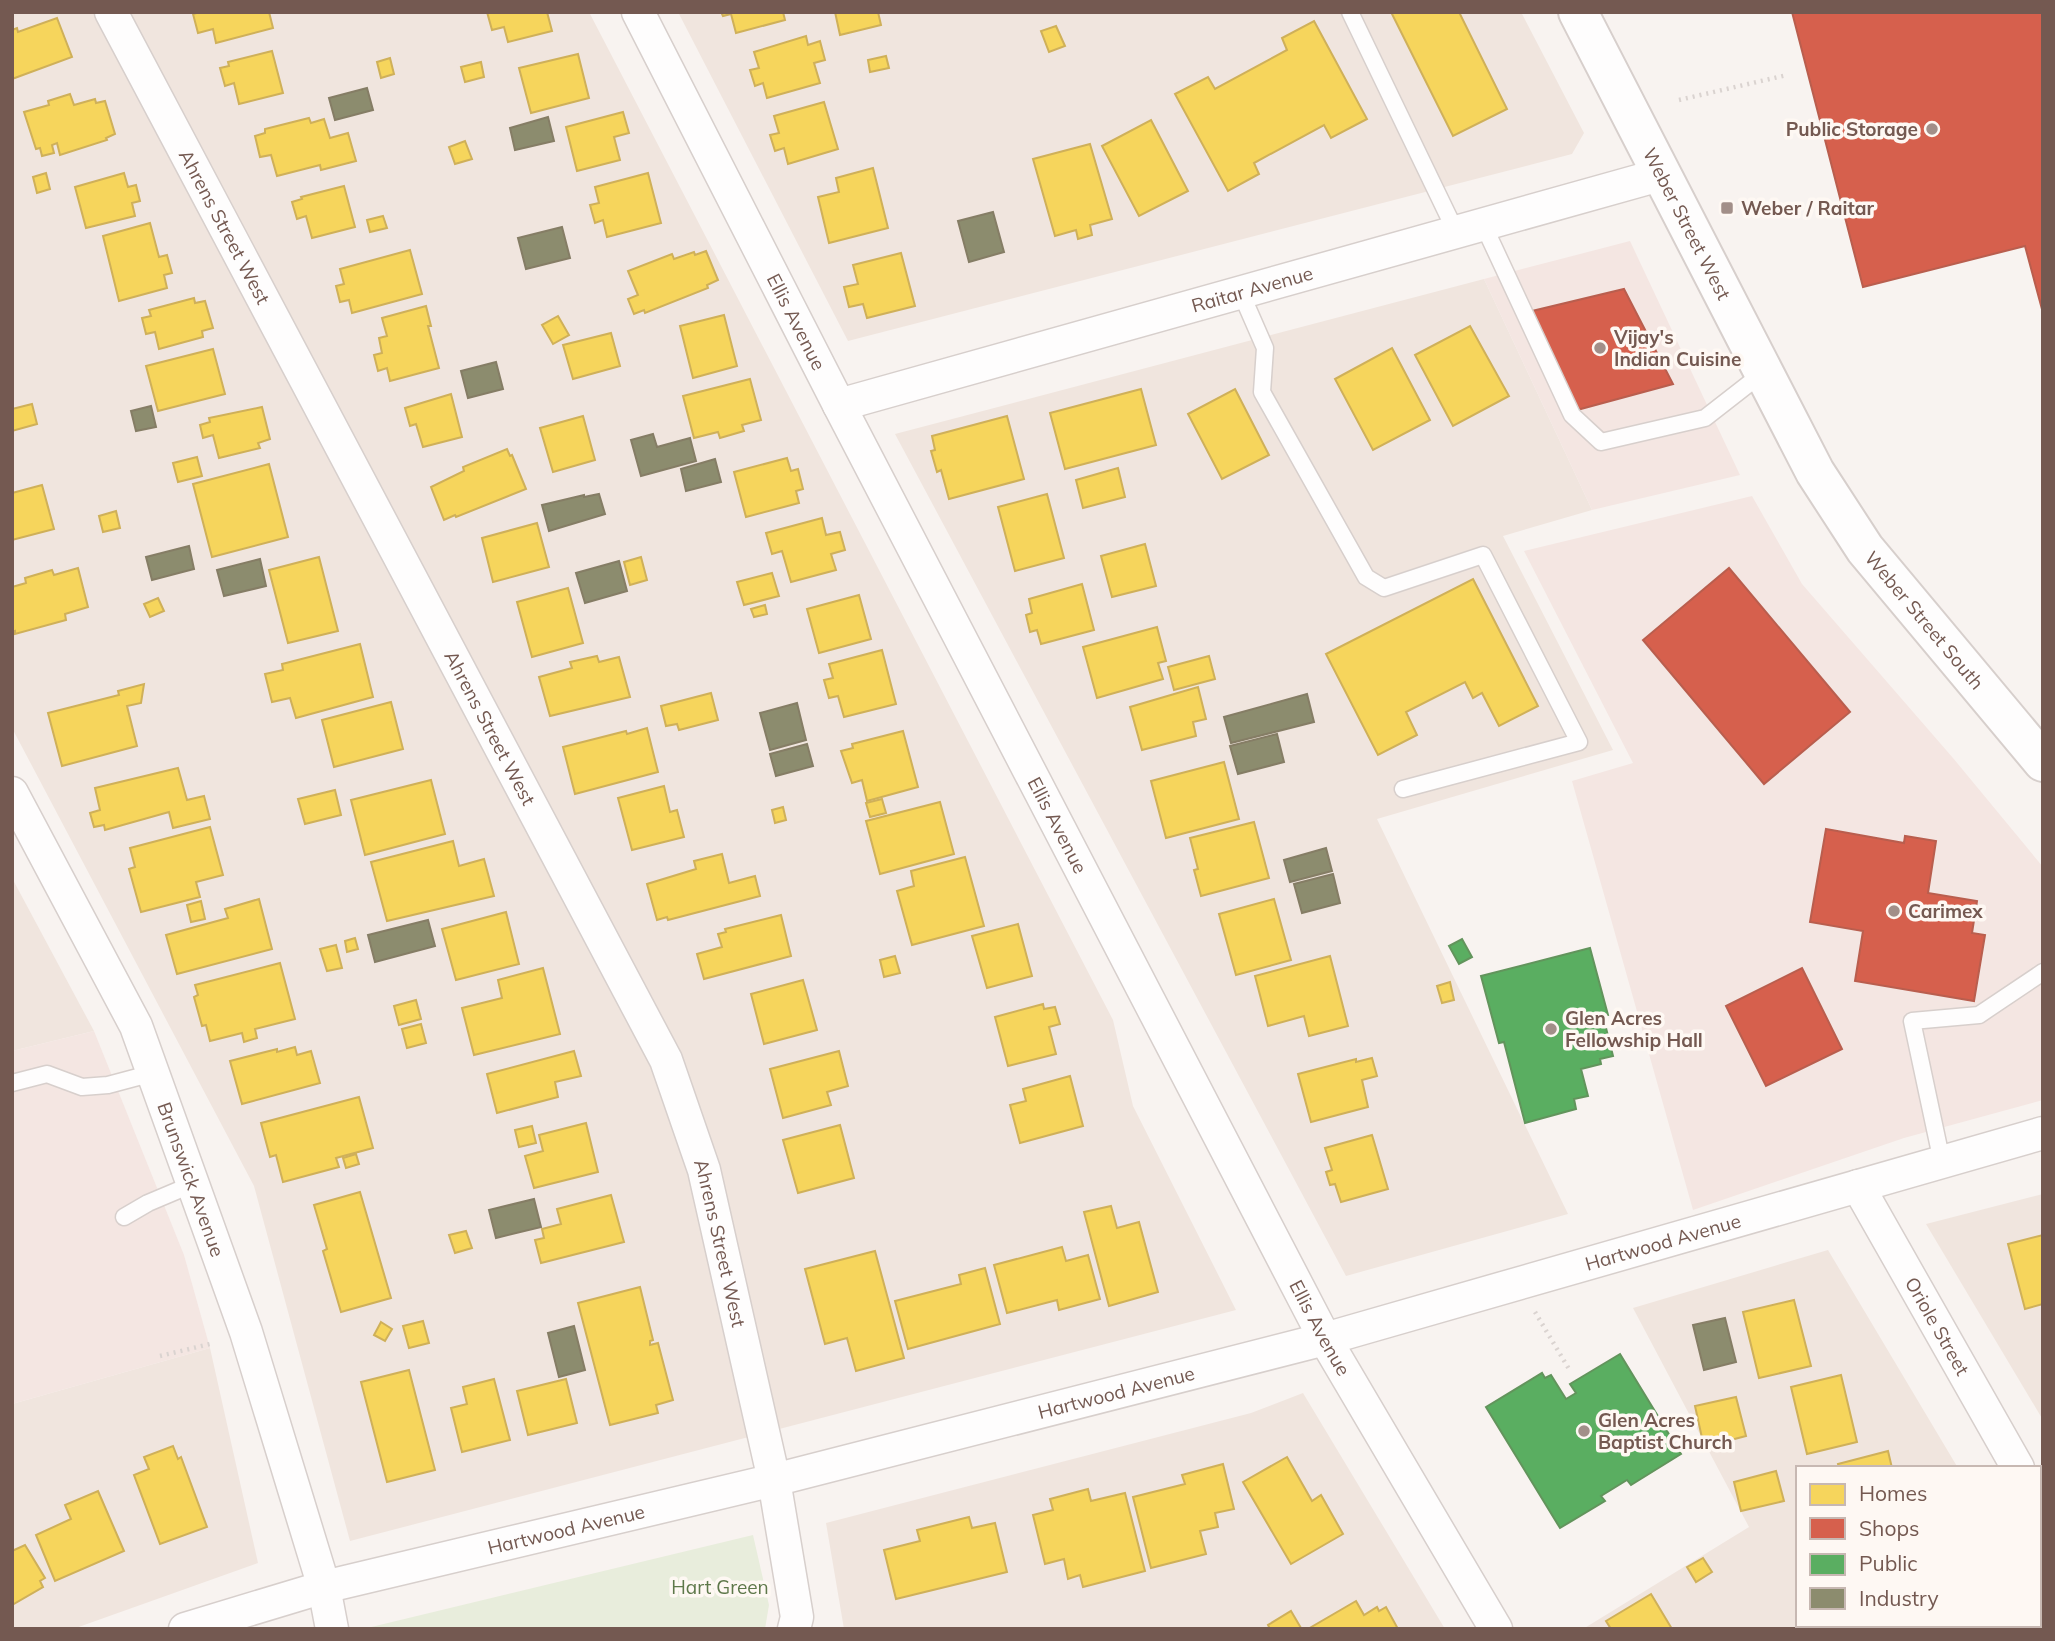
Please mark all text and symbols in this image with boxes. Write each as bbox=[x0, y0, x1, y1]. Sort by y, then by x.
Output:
place label: Public Storage bbox=[1786, 117, 1918, 141]
marker: Public Storage bbox=[1924, 121, 1940, 137]
street label: Weber Street West bbox=[1638, 143, 1736, 304]
street label: Ahrens Street West bbox=[174, 145, 276, 309]
place label: Weber / Raitar bbox=[1741, 196, 1875, 220]
marker: Weber / Raitar bbox=[1719, 200, 1735, 216]
street label: Raitar Avenue bbox=[1189, 261, 1316, 318]
street label: Ellis Avenue bbox=[762, 269, 831, 374]
place label: Vijay's Indian Cuisine bbox=[1613, 325, 1741, 371]
marker: Vijay's Indian Cuisine bbox=[1592, 340, 1608, 356]
street label: Weber Street South bbox=[1860, 546, 1989, 694]
street label: Ahrens Street West bbox=[439, 646, 541, 810]
street label: Ellis Avenue bbox=[1023, 773, 1093, 877]
place label: Carimex bbox=[1908, 899, 1983, 923]
marker: Carimex bbox=[1886, 903, 1902, 919]
place label: Glen Acres Fellowship Hall bbox=[1565, 1006, 1703, 1052]
marker: Glen Acres Fellowship Hall bbox=[1543, 1021, 1559, 1037]
street label: Brunswick Avenue bbox=[152, 1099, 230, 1260]
street label: Ahrens Street West bbox=[689, 1156, 751, 1330]
street label: Hartwood Avenue bbox=[1582, 1208, 1743, 1276]
street label: Oriole Street bbox=[1900, 1273, 1975, 1380]
street label: Ellis Avenue bbox=[1284, 1276, 1356, 1380]
street label: Hartwood Avenue bbox=[1035, 1361, 1197, 1424]
place label: Glen Acres Baptist Church bbox=[1598, 1408, 1733, 1454]
marker: Glen Acres Baptist Church bbox=[1576, 1423, 1592, 1439]
legend bbox=[1796, 1466, 2041, 1627]
text: Homes bbox=[1859, 1480, 1927, 1506]
street label: Hartwood Avenue bbox=[485, 1499, 647, 1560]
text: Shops bbox=[1859, 1515, 1919, 1541]
text: Public bbox=[1859, 1550, 1918, 1576]
park label: Hart Green bbox=[671, 1575, 769, 1599]
text: Industry bbox=[1859, 1585, 1939, 1611]

